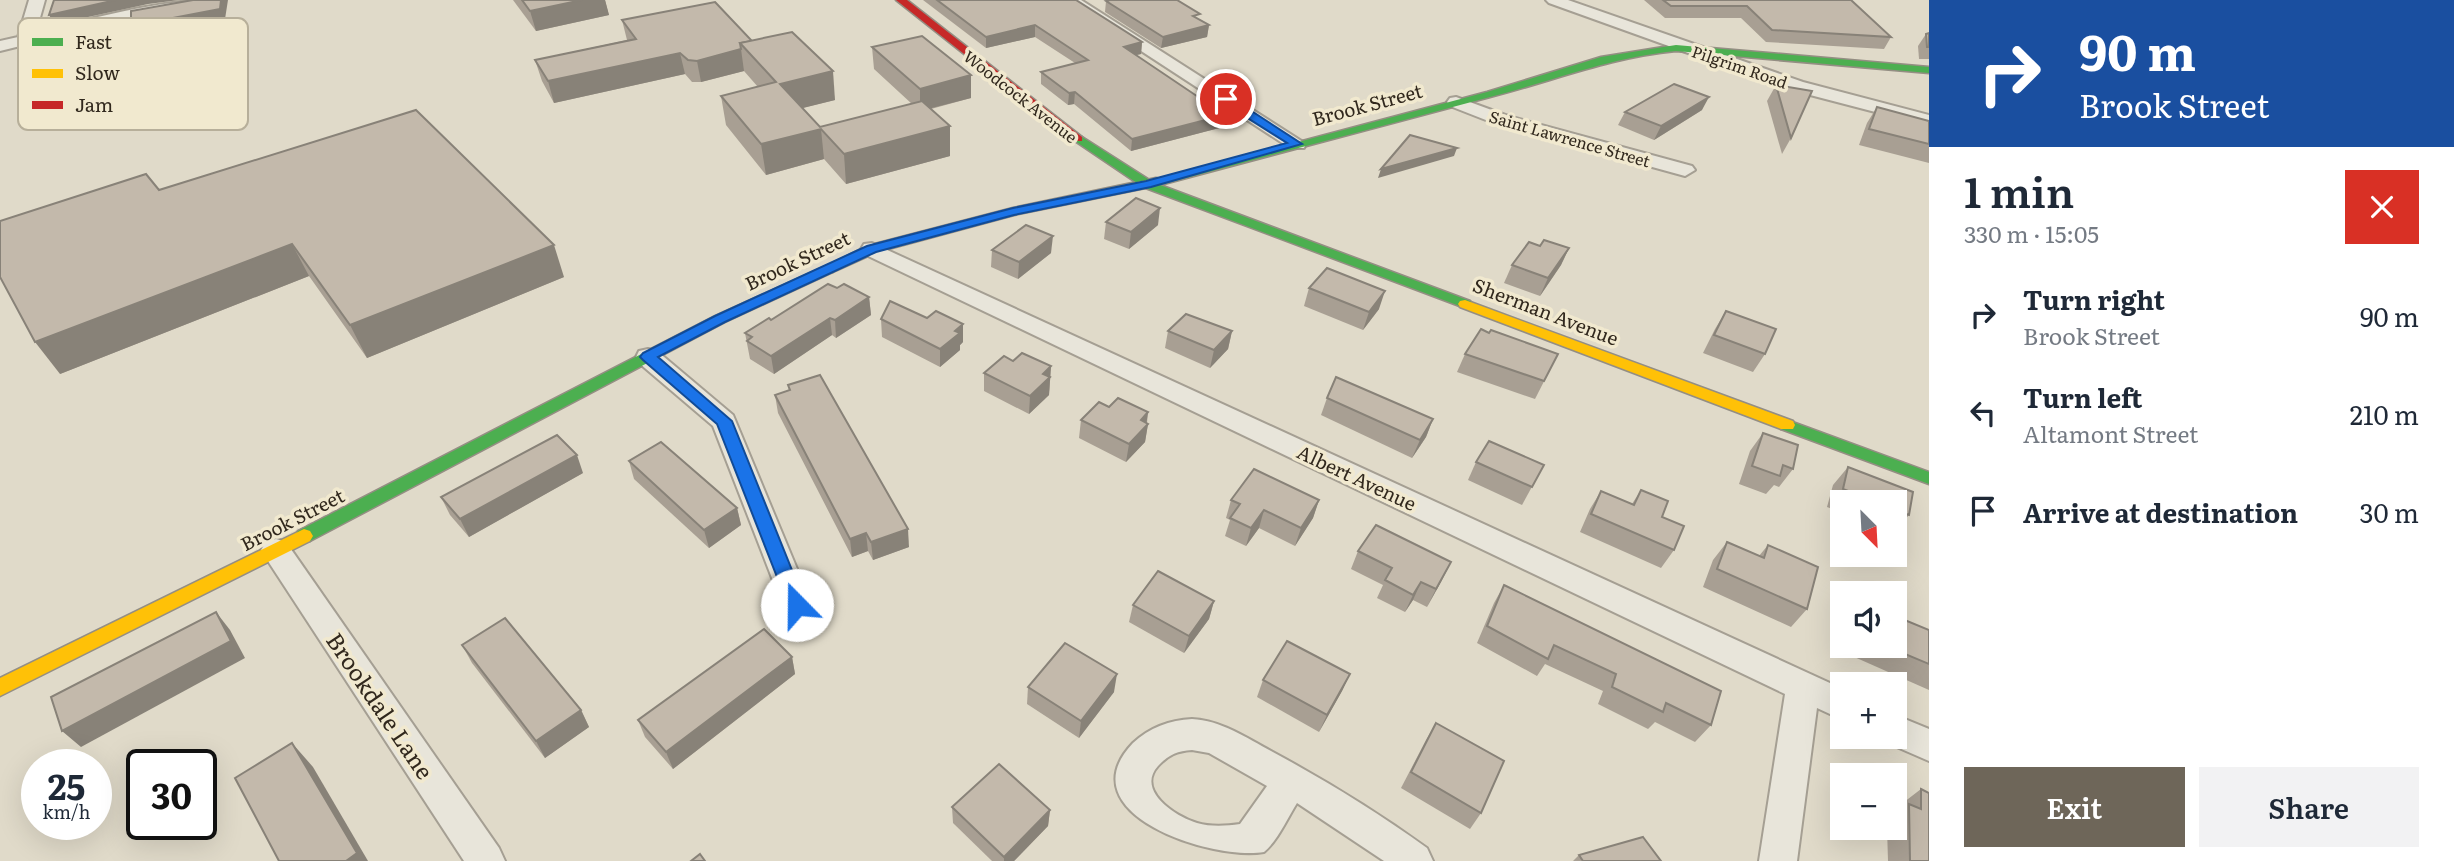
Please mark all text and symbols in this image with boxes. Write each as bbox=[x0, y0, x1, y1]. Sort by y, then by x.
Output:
text: 90 m bbox=[2079, 13, 2196, 86]
legend bbox=[18, 18, 248, 130]
text: Fast bbox=[75, 27, 112, 55]
icon: right bbox=[1964, 28, 2055, 119]
street label: Pilgrim Road bbox=[1689, 38, 1791, 94]
street label: Woodcock Avenue bbox=[959, 44, 1083, 148]
text: Slow bbox=[75, 58, 120, 86]
pin bbox=[1196, 69, 1256, 129]
street label: Brook Street bbox=[1309, 76, 1426, 132]
icon: arrive bbox=[1207, 80, 1245, 118]
text: Brook Street bbox=[2079, 80, 2269, 128]
text: Jam bbox=[75, 90, 113, 118]
street label: Saint Lawrence Street bbox=[1487, 104, 1654, 173]
text: 1 min bbox=[1964, 159, 2074, 221]
button: close bbox=[2345, 170, 2419, 244]
text: 330 m · 15:05 bbox=[1964, 216, 2099, 250]
street label: Brook Street bbox=[740, 223, 854, 297]
street label: Sherman Avenue bbox=[1469, 270, 1623, 352]
text: Turn right bbox=[2023, 279, 2165, 318]
icon: right bbox=[1964, 296, 2002, 334]
text: 90 m bbox=[2360, 296, 2419, 335]
text: Brook Street bbox=[2023, 318, 2160, 352]
text: Turn left bbox=[2023, 377, 2142, 416]
icon: left bbox=[1964, 394, 2002, 432]
text: 210 m bbox=[2350, 394, 2419, 433]
text: Altamont Street bbox=[2023, 416, 2198, 450]
street label: Albert Avenue bbox=[1293, 437, 1421, 517]
street label: Brook Street bbox=[235, 481, 349, 557]
north arrow bbox=[1830, 490, 1908, 567]
map controls bbox=[1830, 490, 1907, 840]
icon: arrive bbox=[1964, 492, 2002, 530]
text: Arrive at destination bbox=[2023, 492, 2298, 531]
text: 30 m bbox=[2359, 492, 2419, 531]
position arrow bbox=[760, 568, 834, 642]
button: sound bbox=[1830, 581, 1907, 658]
street label: Brookdale Lane bbox=[319, 625, 443, 785]
button: + bbox=[1830, 672, 1907, 749]
speed limit sign: 30 bbox=[126, 749, 217, 840]
text: 25 bbox=[48, 759, 85, 811]
button: − bbox=[1830, 763, 1907, 840]
button: Exit bbox=[1964, 767, 2185, 847]
button: Share bbox=[2199, 767, 2419, 847]
text: km/h bbox=[43, 798, 90, 825]

